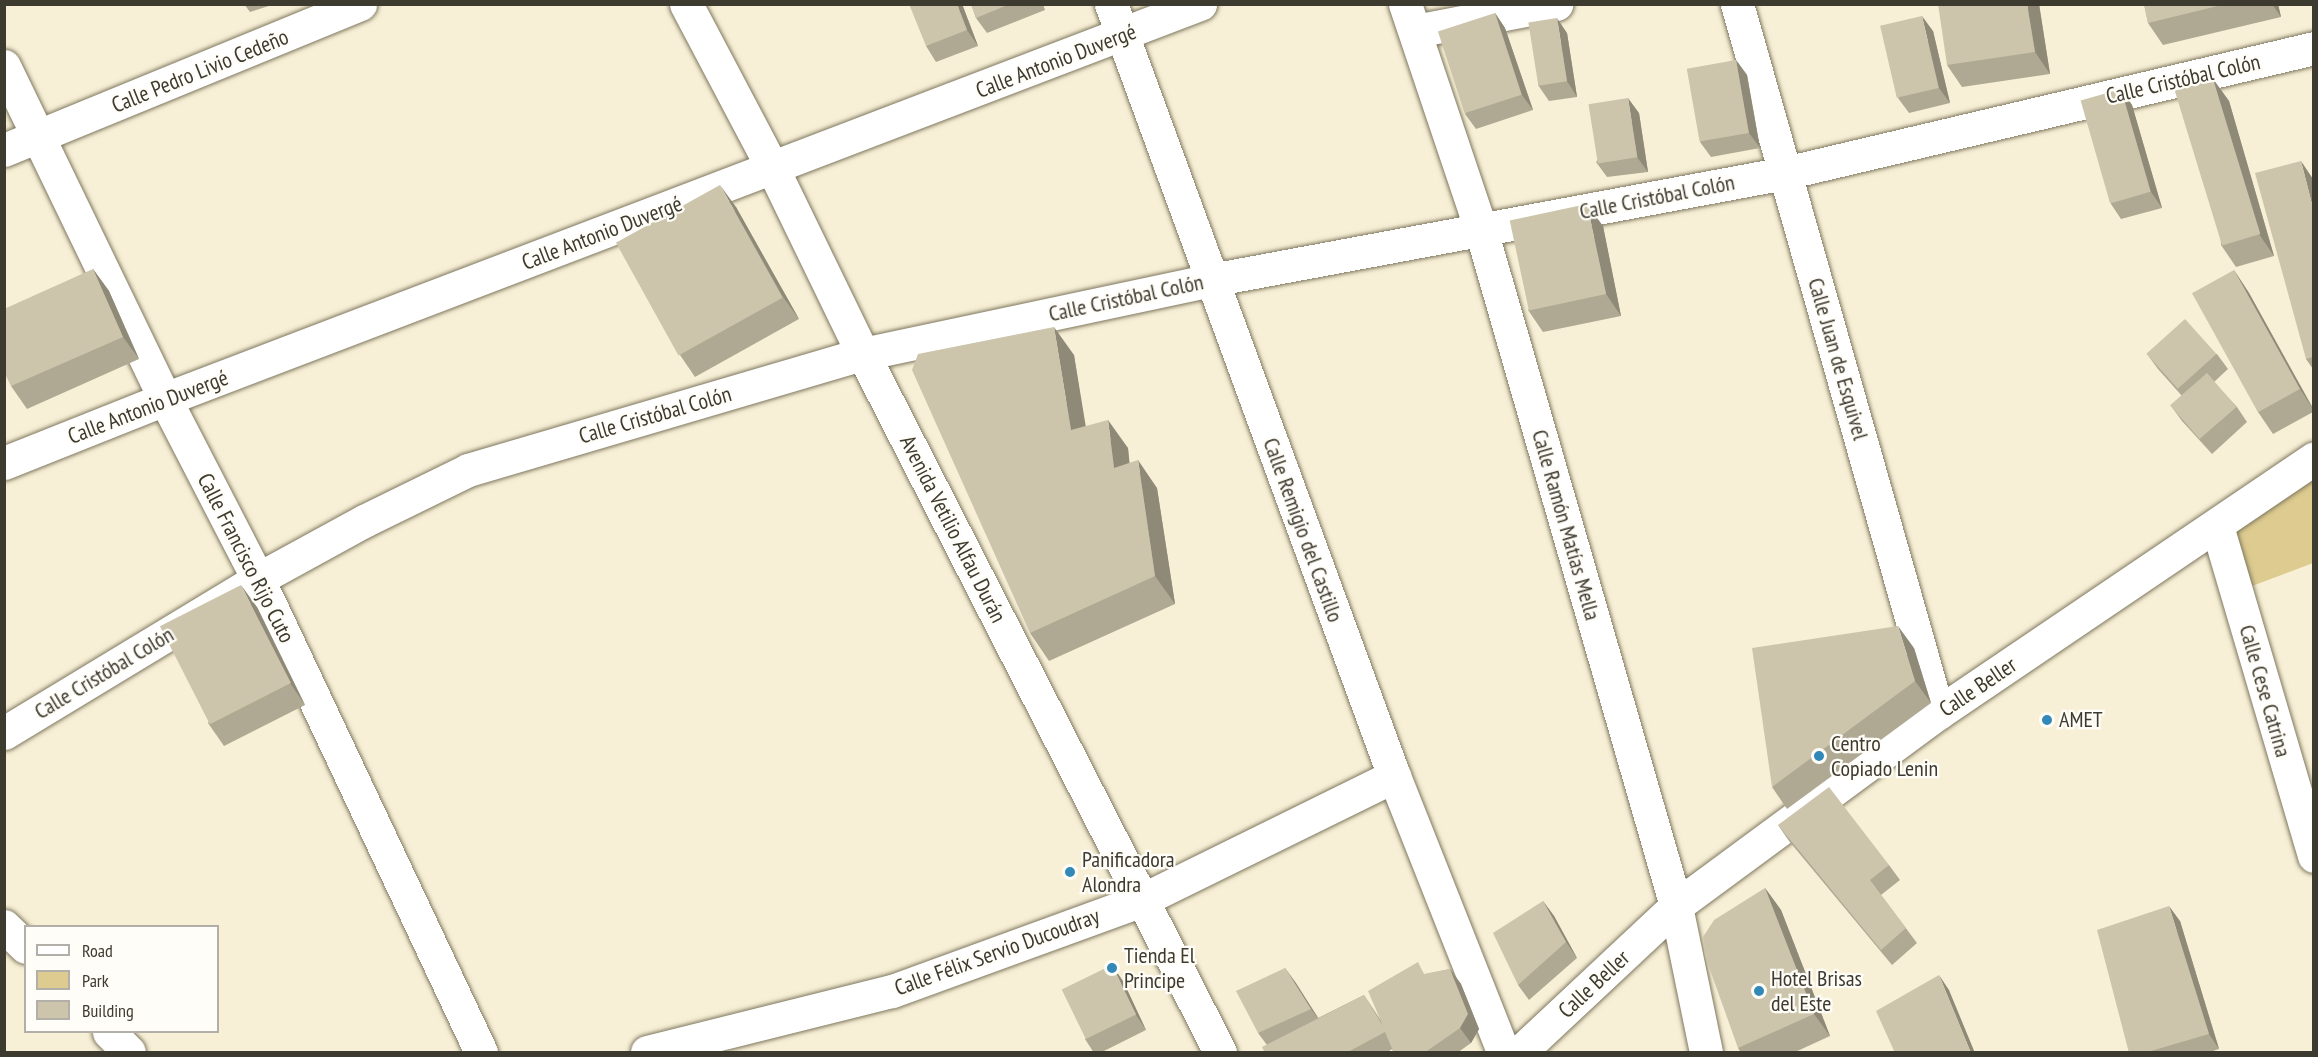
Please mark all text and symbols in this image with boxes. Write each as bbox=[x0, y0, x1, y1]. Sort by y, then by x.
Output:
street label: Calle Antonio Duvergé bbox=[972, 18, 1140, 104]
street label: Calle Pedro Livio Cedeño bbox=[108, 23, 292, 119]
street label: Calle Cristóbal Colón bbox=[2103, 48, 2263, 110]
street label: Calle Cristóbal Colón bbox=[1577, 169, 1737, 225]
street label: Calle Antonio Duvergé bbox=[518, 190, 686, 276]
street label: Calle Cristóbal Colón bbox=[1046, 269, 1206, 327]
street label: Calle Juan de Esquivel bbox=[1802, 275, 1874, 443]
street label: Calle Antonio Duvergé bbox=[64, 364, 232, 450]
street label: Calle Cristóbal Colón bbox=[576, 381, 734, 449]
street label: Calle Ramón Matías Mella bbox=[1526, 427, 1606, 623]
street label: Avenida Vetilio Alfau Durán bbox=[894, 431, 1012, 627]
street label: Calle Remigio del Castillo bbox=[1257, 434, 1349, 626]
street label: Calle Francisco Rijo Cuto bbox=[192, 469, 300, 647]
street label: Calle Cristóbal Colón bbox=[30, 621, 178, 725]
street label: Calle Cese Catrina bbox=[2234, 622, 2296, 760]
street label: Calle Beller bbox=[1934, 652, 2022, 722]
place label: AMET bbox=[2059, 707, 2103, 733]
marker: AMET bbox=[2040, 713, 2054, 727]
place label: Centro Copiado Lenin bbox=[1831, 730, 1938, 782]
marker: Centro Copiado Lenin bbox=[1812, 749, 1826, 763]
place label: Panificadora Alondra bbox=[1082, 846, 1175, 897]
marker: Panificadora Alondra bbox=[1063, 865, 1077, 879]
street label: Calle Félix Servio Ducoudray bbox=[891, 903, 1103, 1001]
legend bbox=[24, 925, 219, 1033]
text: Road bbox=[82, 939, 113, 962]
place label: Tienda El Principe bbox=[1124, 942, 1195, 993]
street label: Calle Beller bbox=[1553, 945, 1635, 1023]
marker: Tienda El Principe bbox=[1105, 961, 1119, 975]
place label: Hotel Brisas del Este bbox=[1771, 965, 1862, 1016]
text: Park bbox=[82, 969, 109, 992]
marker: Hotel Brisas del Este bbox=[1752, 984, 1766, 998]
text: Building bbox=[82, 999, 134, 1022]

